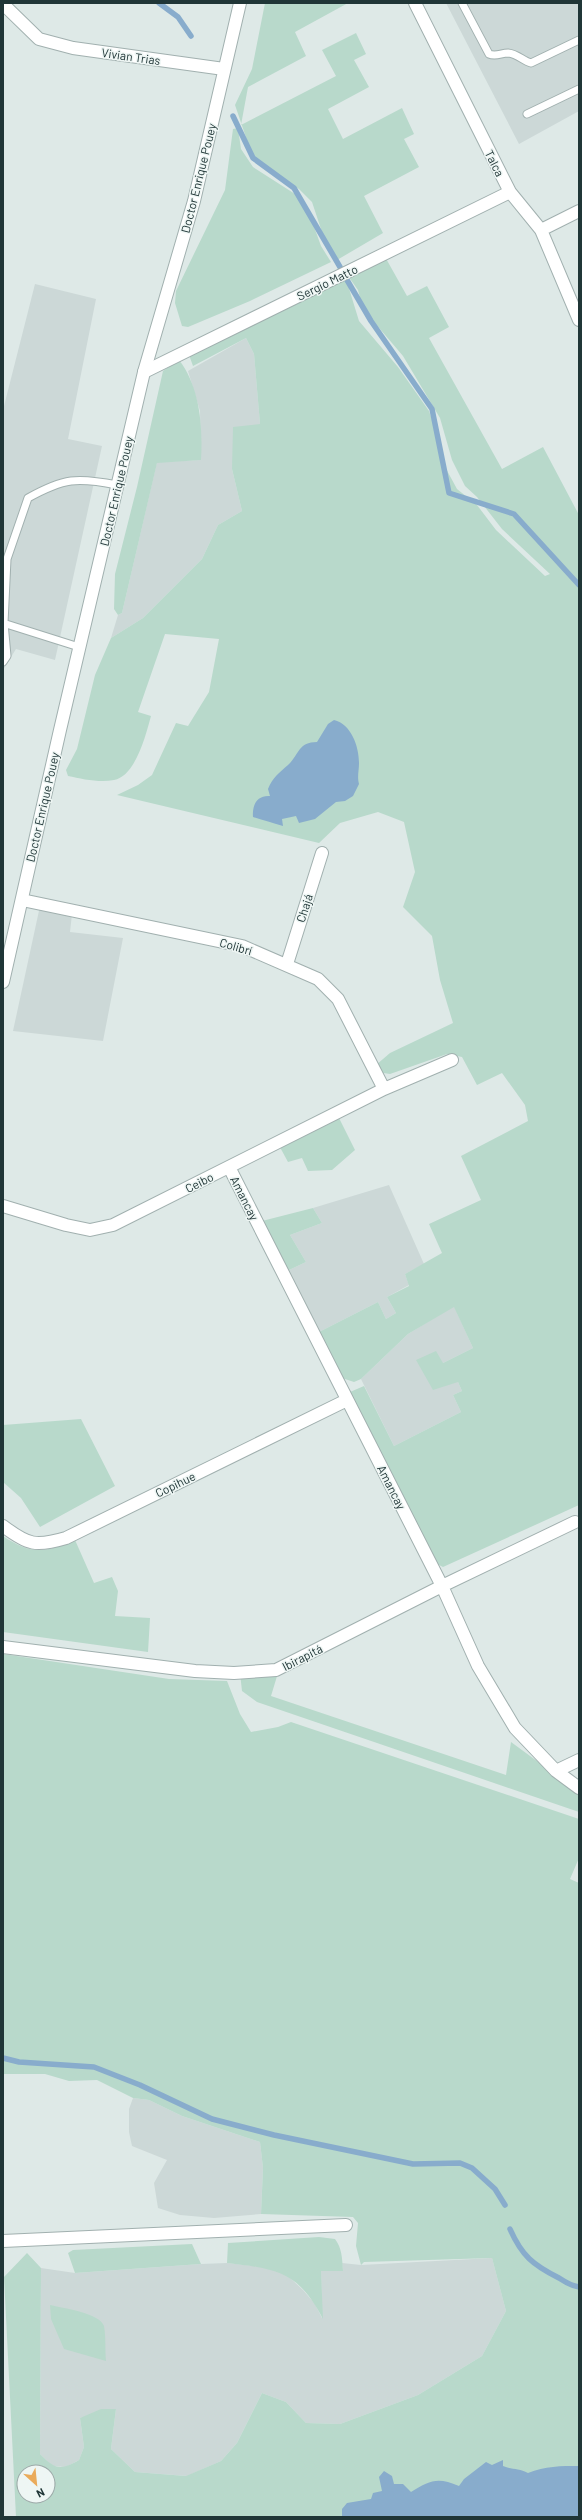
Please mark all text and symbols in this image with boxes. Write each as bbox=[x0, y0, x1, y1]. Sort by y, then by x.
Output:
street label: Vivian Trias bbox=[101, 45, 162, 67]
street label: Doctor Enrique Pouey bbox=[178, 121, 218, 234]
street label: Talca bbox=[482, 147, 508, 179]
street label: Sergio Matto bbox=[294, 261, 360, 303]
street label: Doctor Enrique Pouey bbox=[97, 434, 136, 547]
street label: Doctor Enrique Pouey bbox=[23, 750, 62, 863]
street label: Chajá bbox=[293, 892, 315, 924]
street label: Colibrí bbox=[218, 935, 254, 957]
street label: Ceibo bbox=[183, 1169, 215, 1195]
street label: Amancay bbox=[228, 1174, 262, 1223]
street label: Amancay bbox=[375, 1463, 409, 1512]
street label: Copihue bbox=[153, 1468, 197, 1500]
street label: Ibirapitá bbox=[279, 1641, 325, 1673]
north arrow bbox=[16, 2464, 56, 2504]
text: N bbox=[35, 2486, 47, 2501]

